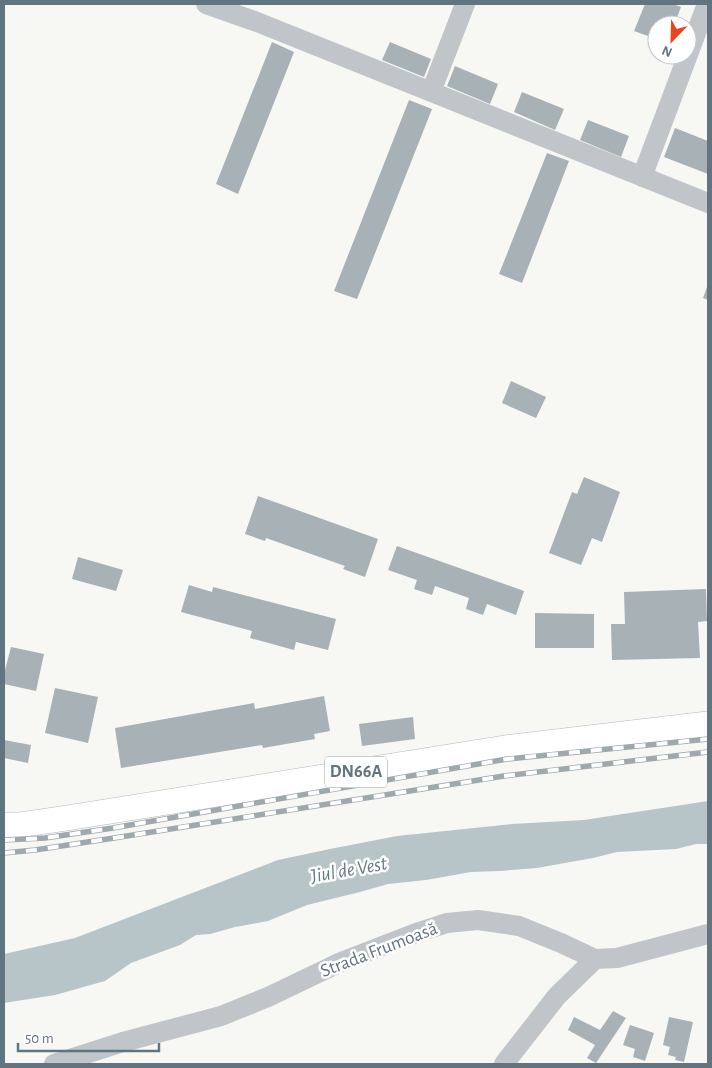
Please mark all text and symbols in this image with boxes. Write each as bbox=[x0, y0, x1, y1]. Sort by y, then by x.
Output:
north arrow bbox=[647, 15, 697, 65]
text: N bbox=[660, 43, 675, 59]
road number: DN66A bbox=[325, 756, 387, 788]
water label: Jiul de Vest bbox=[308, 853, 389, 887]
street label: Strada Frumoasă bbox=[318, 919, 440, 981]
scale bar bbox=[18, 1020, 159, 1052]
text: 50 m bbox=[25, 1031, 54, 1046]

